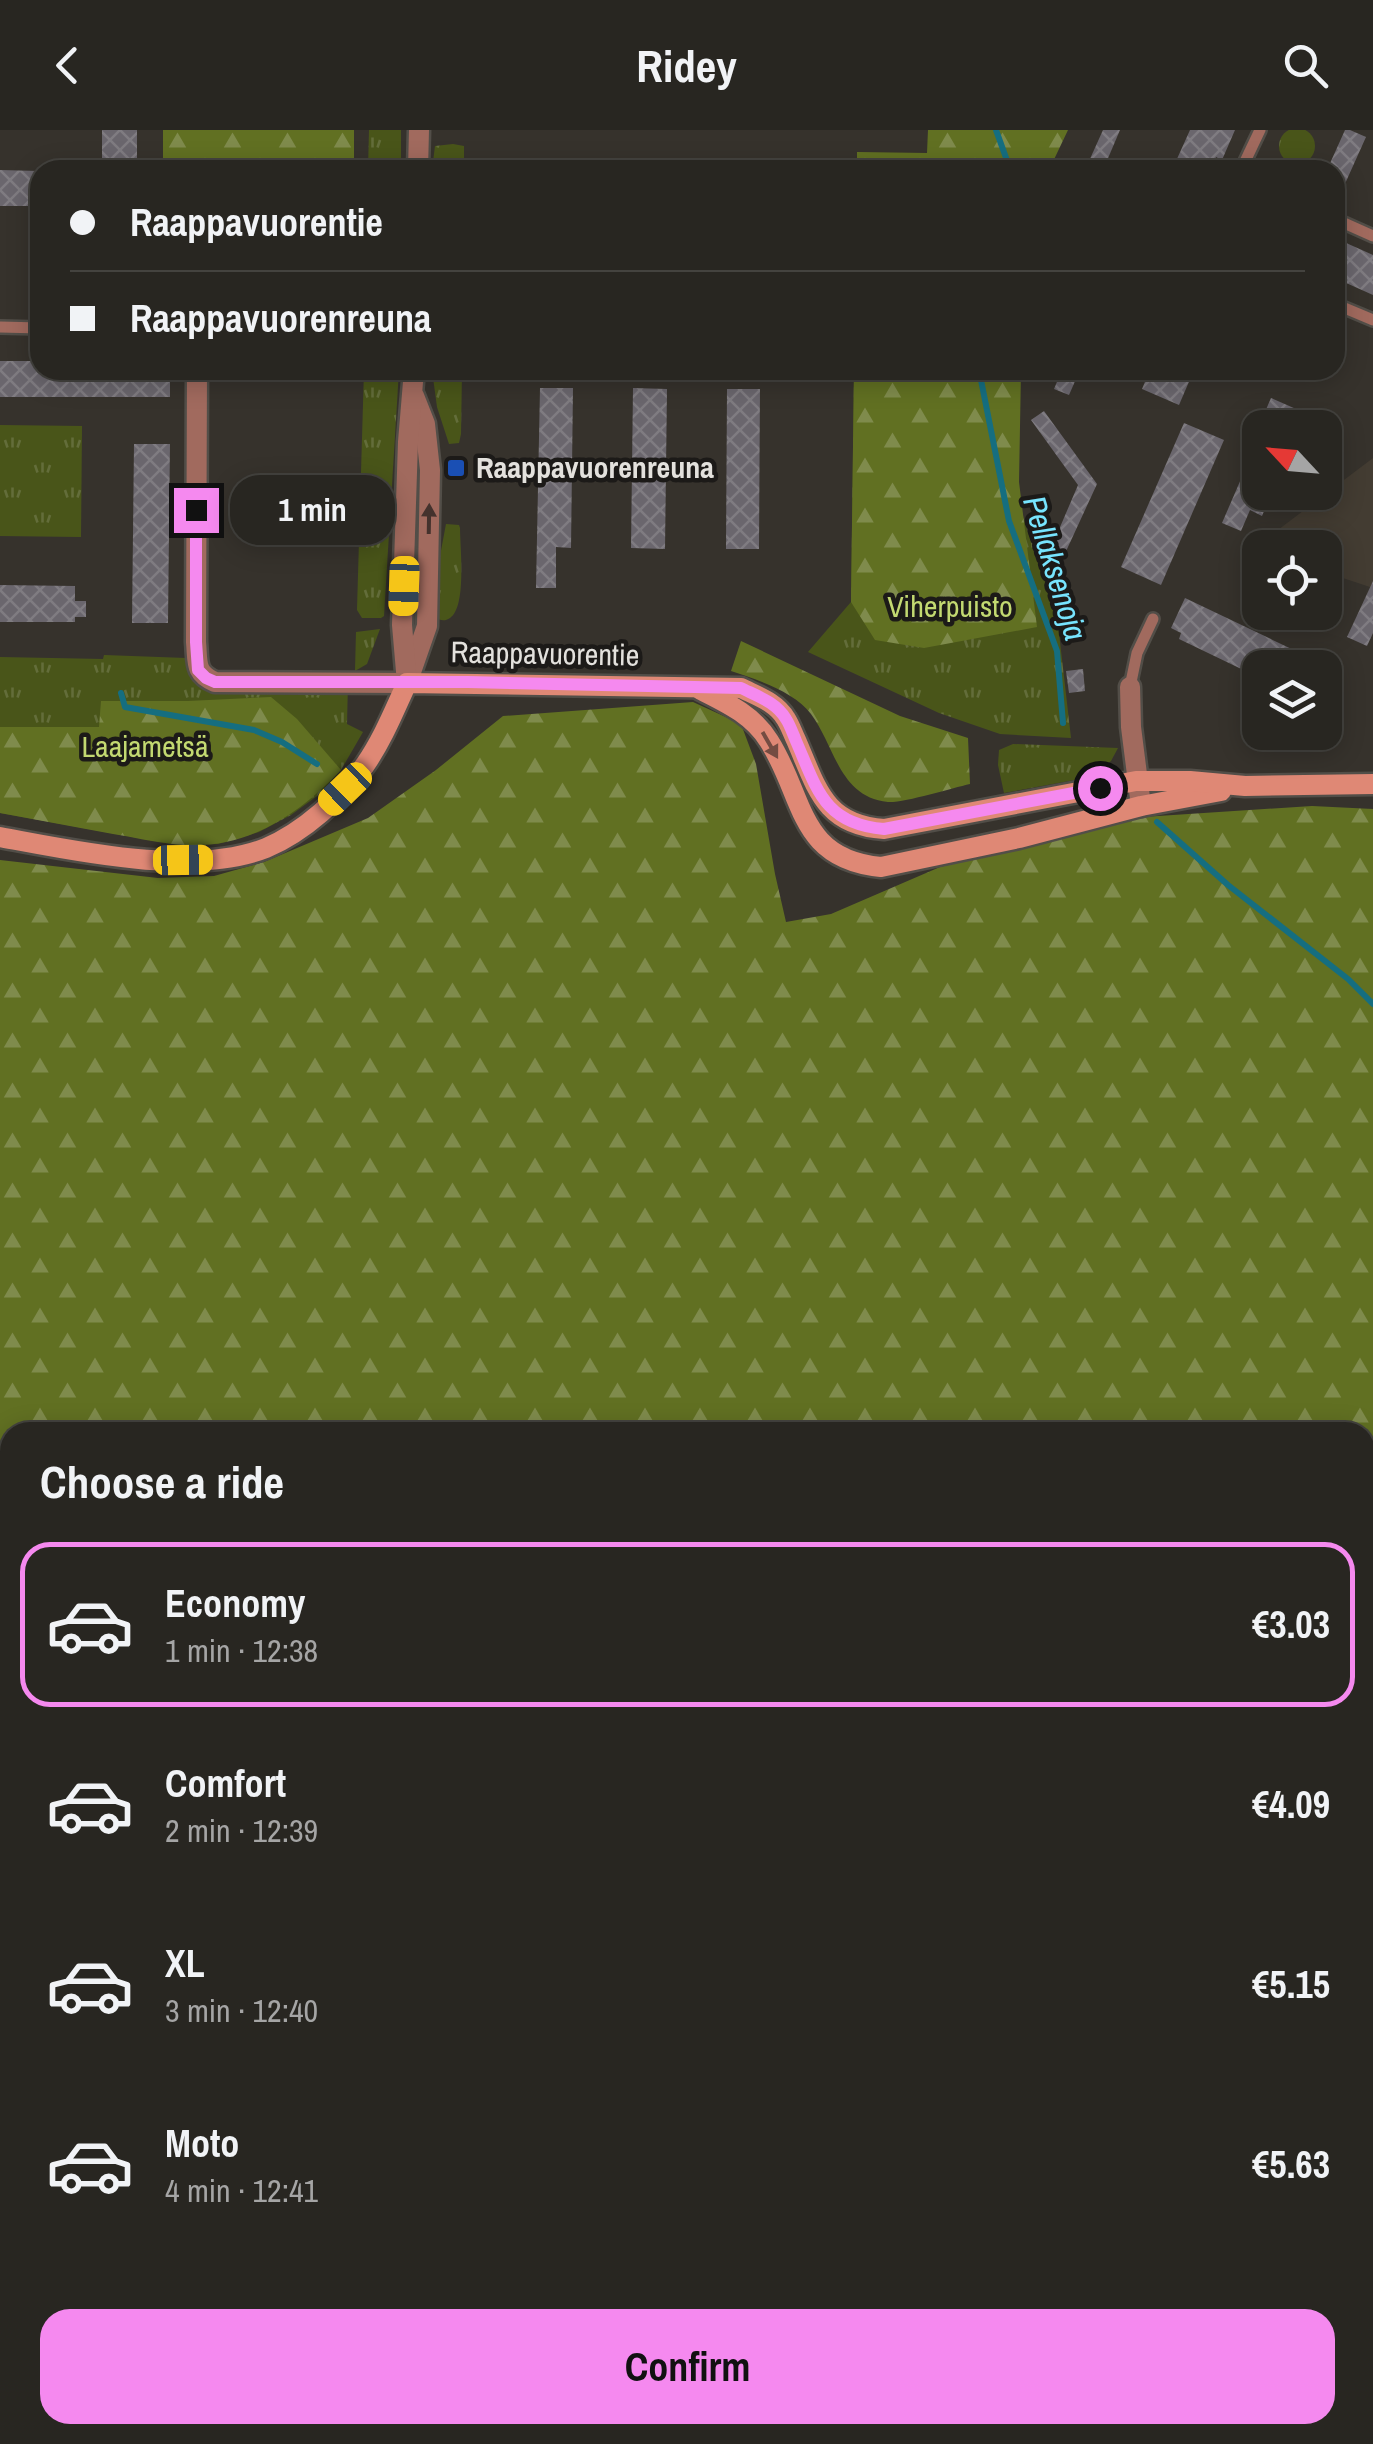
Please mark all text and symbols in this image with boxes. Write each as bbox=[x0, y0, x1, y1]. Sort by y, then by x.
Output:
text: Ridey bbox=[636, 35, 737, 96]
icon: back bbox=[40, 38, 95, 93]
icon: search bbox=[1278, 38, 1333, 93]
text: Raappavuorentie bbox=[130, 197, 383, 248]
text: Raappavuorenreuna bbox=[130, 293, 431, 344]
north arrow bbox=[1242, 410, 1342, 510]
map controls bbox=[1242, 410, 1342, 750]
place label: Raappavuorenreuna bbox=[476, 447, 714, 487]
marker: Raappavuorenreuna bbox=[445, 457, 467, 479]
callout: 1 min bbox=[231, 475, 396, 545]
route end bbox=[174, 488, 219, 533]
text: 1 min bbox=[278, 488, 347, 531]
water label: Pellaksenoja bbox=[1013, 490, 1098, 645]
one-way arrow bbox=[422, 502, 438, 534]
button: locate bbox=[1242, 530, 1342, 630]
car bbox=[388, 555, 420, 617]
park label: Viherpuisto bbox=[887, 586, 1013, 626]
street label: Raappavuorentie bbox=[450, 631, 640, 675]
button: layers bbox=[1242, 650, 1342, 750]
park label: Laajametsä bbox=[81, 726, 209, 766]
one-way arrow bbox=[760, 731, 778, 759]
car bbox=[313, 757, 377, 821]
route start bbox=[1078, 766, 1123, 811]
car bbox=[153, 844, 213, 876]
text: Choose a ride bbox=[40, 1451, 284, 1512]
text: Economy bbox=[165, 1578, 305, 1629]
icon: car bbox=[45, 1580, 135, 1670]
text: €3.03 bbox=[1252, 1599, 1330, 1650]
text: 1 min · 12:38 bbox=[165, 1629, 318, 1672]
text: Comfort bbox=[165, 1758, 286, 1809]
icon: car bbox=[45, 1760, 135, 1850]
text: €4.09 bbox=[1252, 1779, 1330, 1830]
text: 2 min · 12:39 bbox=[165, 1809, 318, 1852]
text: XL bbox=[165, 1938, 205, 1989]
icon: car bbox=[45, 1940, 135, 2030]
text: €5.15 bbox=[1252, 1959, 1330, 2010]
text: 3 min · 12:40 bbox=[165, 1989, 318, 2032]
text: Moto bbox=[165, 2118, 239, 2169]
icon: car bbox=[45, 2120, 135, 2210]
text: €5.63 bbox=[1252, 2139, 1330, 2190]
text: 4 min · 12:41 bbox=[165, 2169, 318, 2212]
button: Confirm bbox=[40, 2309, 1335, 2424]

